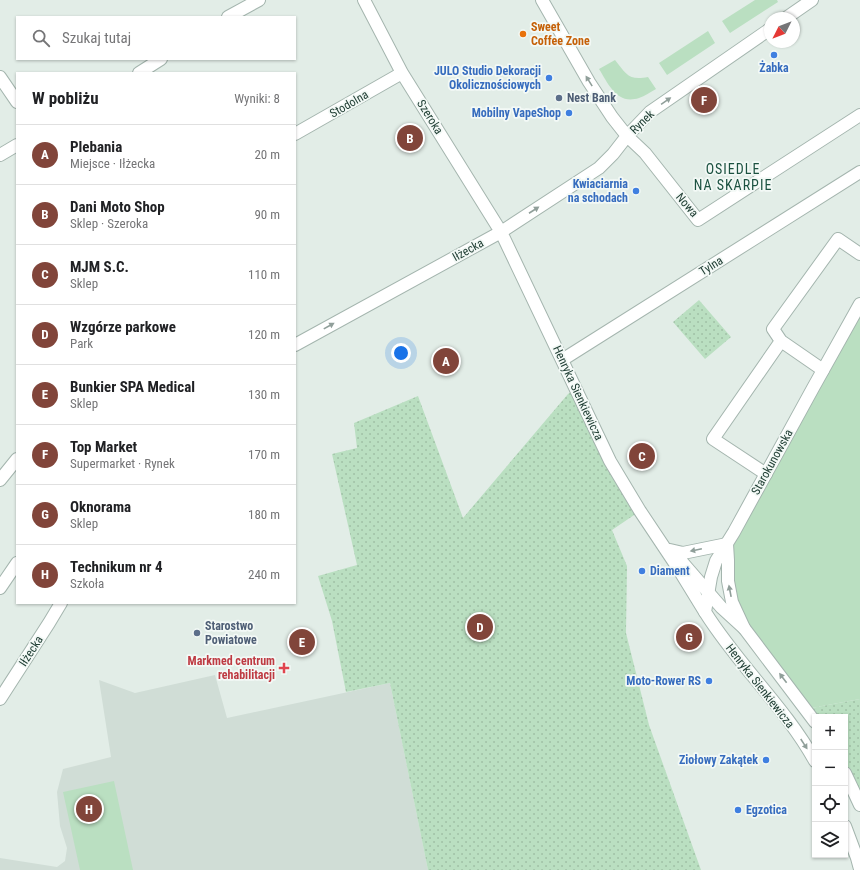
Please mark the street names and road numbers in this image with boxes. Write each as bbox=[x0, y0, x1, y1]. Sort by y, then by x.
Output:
street label: Stodolna bbox=[327, 87, 371, 121]
street label: Szeroka bbox=[414, 97, 446, 137]
street label: Rynek bbox=[627, 107, 657, 137]
street label: Nowa bbox=[673, 190, 701, 220]
street label: Iłżecka bbox=[450, 236, 486, 264]
street label: Tylna bbox=[697, 253, 726, 279]
street label: Henryka Sienkiewicza bbox=[550, 343, 606, 443]
street label: Starokunowska bbox=[748, 427, 796, 497]
street label: Iłżecka bbox=[16, 633, 46, 669]
street label: Henryka Sienkiewicza bbox=[723, 641, 797, 731]

